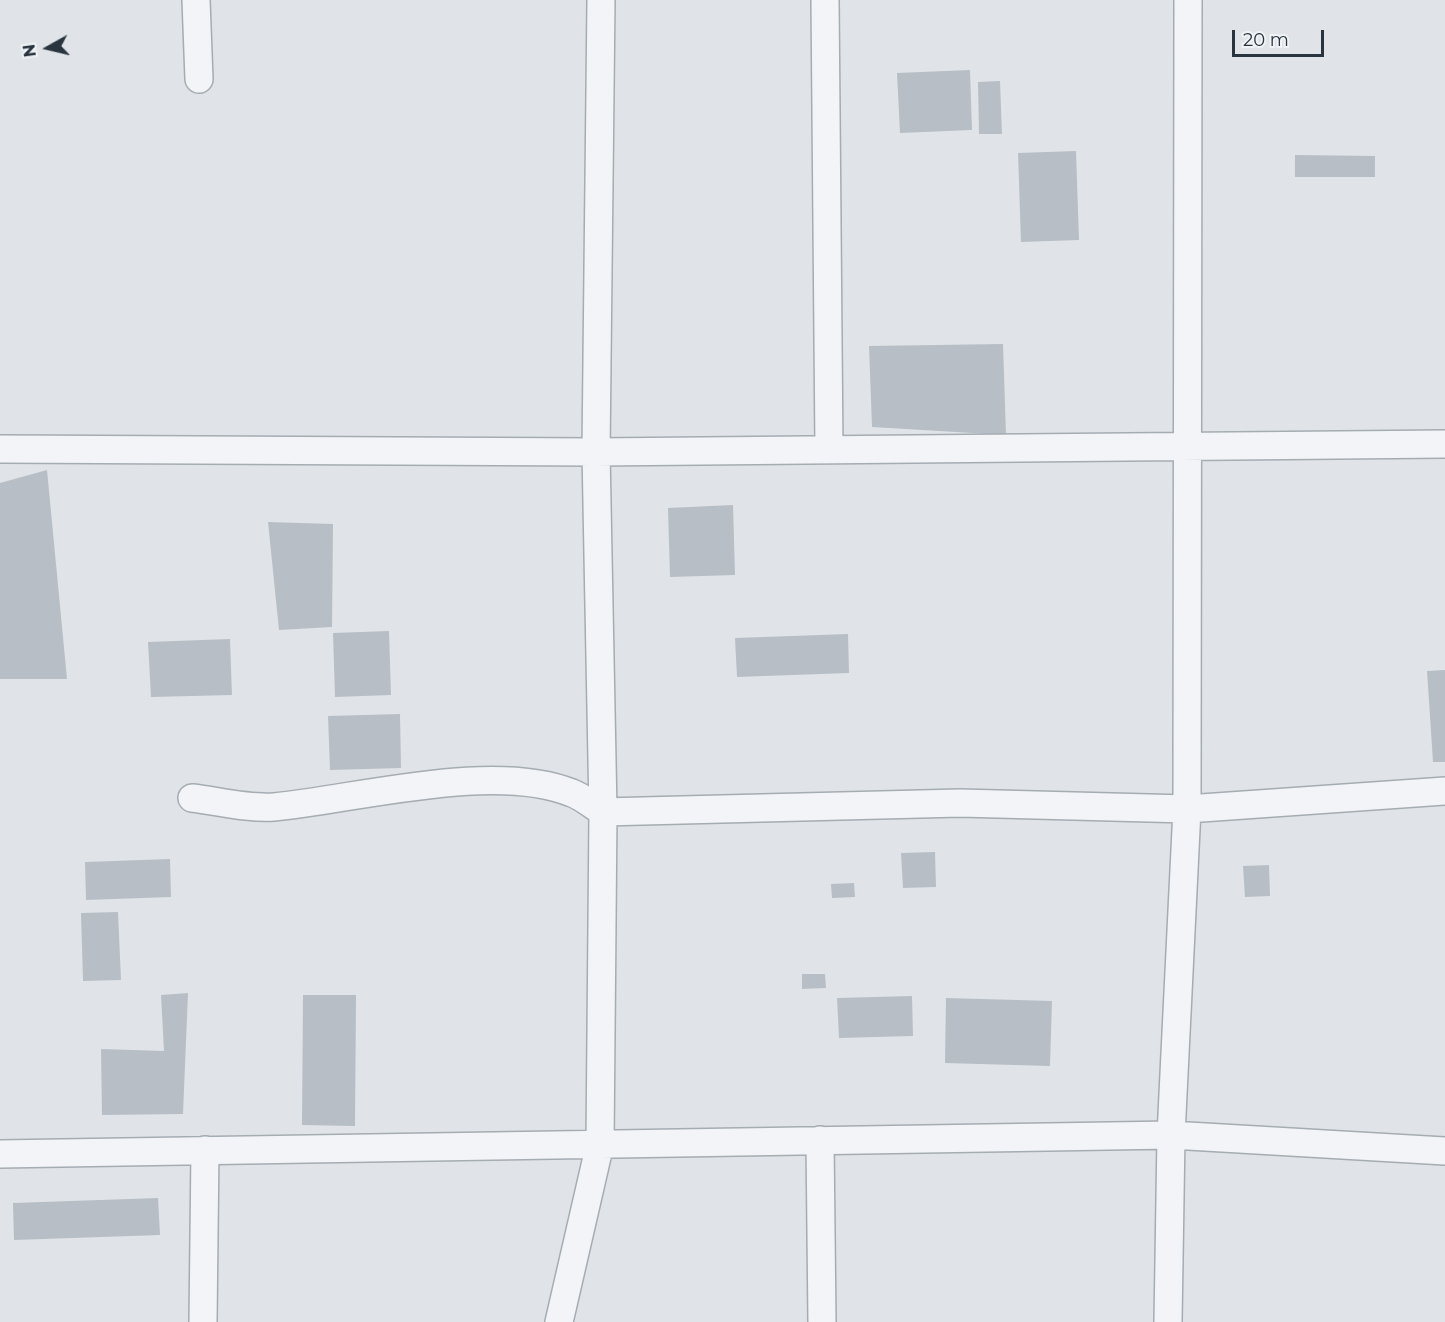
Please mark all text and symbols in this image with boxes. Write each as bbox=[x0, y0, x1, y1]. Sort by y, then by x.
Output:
north arrow bbox=[18, 18, 78, 78]
scale bar bbox=[1235, 18, 1326, 56]
text: 20 m bbox=[1243, 29, 1289, 51]
text: N bbox=[19, 43, 40, 58]

